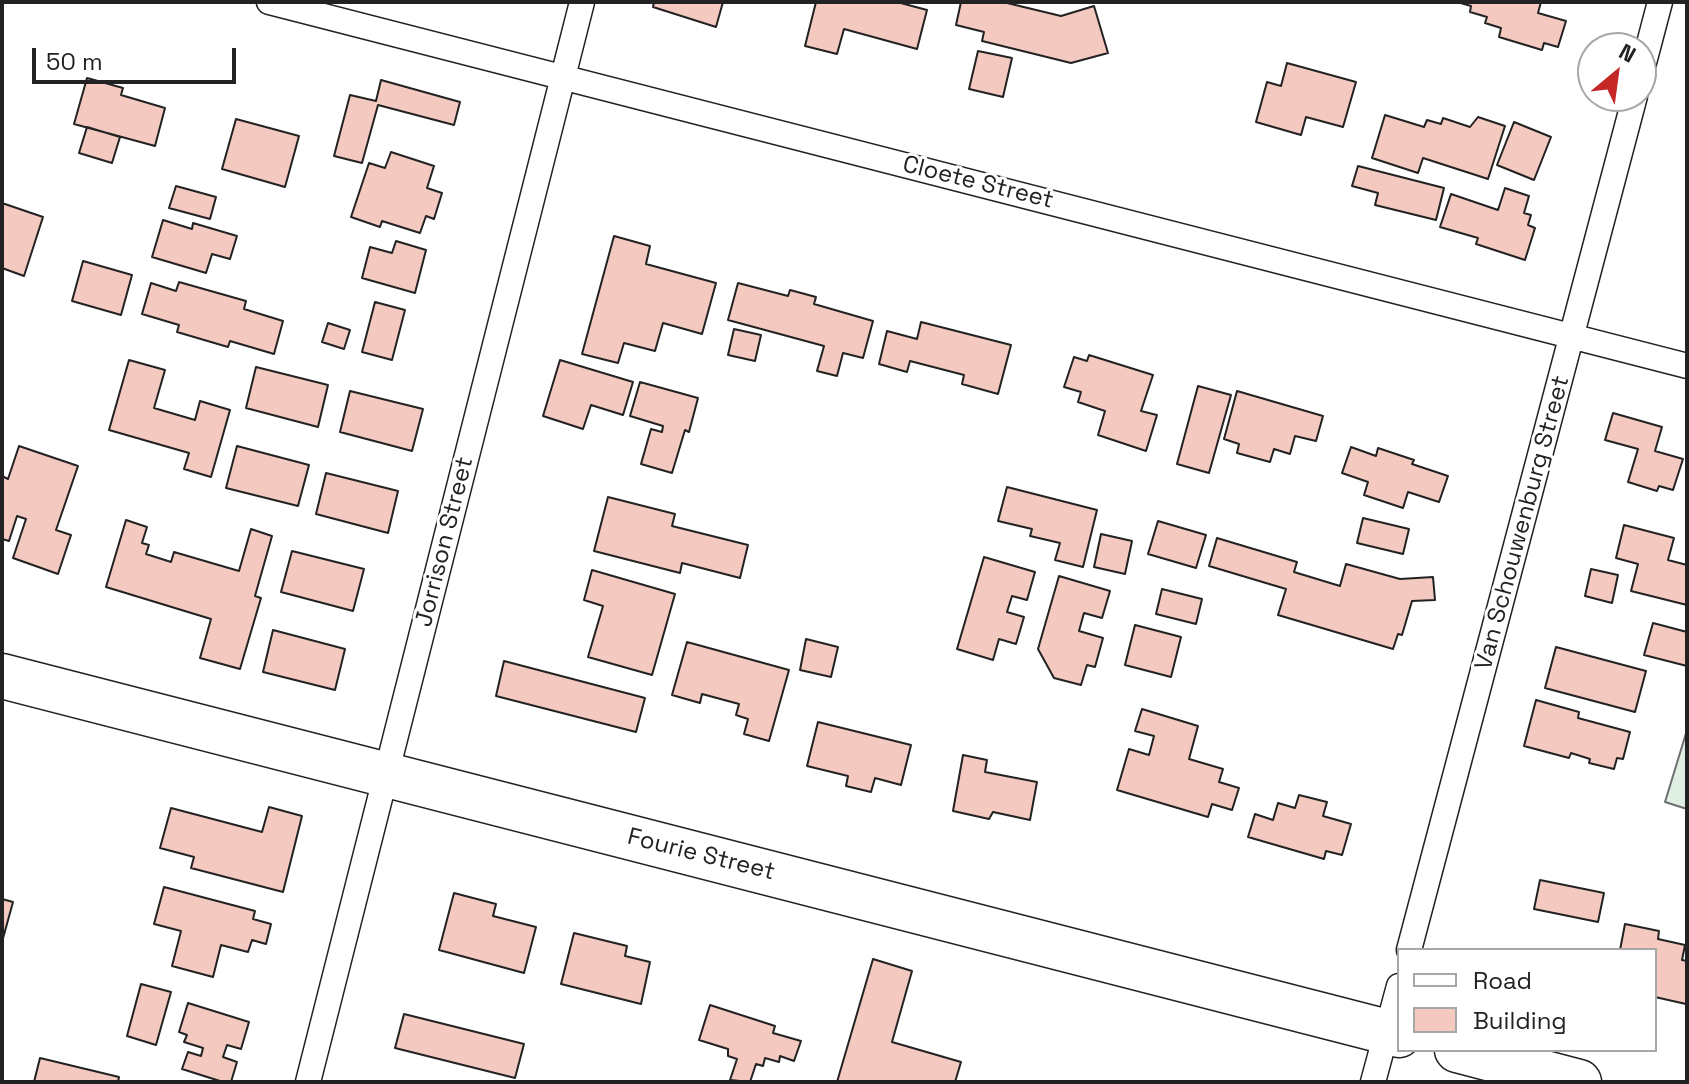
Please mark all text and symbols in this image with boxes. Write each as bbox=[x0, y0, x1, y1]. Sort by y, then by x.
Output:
scale bar bbox=[36, 32, 240, 82]
north arrow bbox=[1577, 32, 1657, 112]
text: N bbox=[1614, 37, 1641, 69]
text: 50 m bbox=[46, 46, 103, 77]
street label: Cloete Street bbox=[900, 150, 1056, 216]
street label: Van Schouwenburg Street bbox=[1470, 373, 1576, 673]
street label: Jorrison Street bbox=[410, 454, 480, 630]
street label: Fourie Street bbox=[624, 823, 778, 887]
legend bbox=[1397, 948, 1657, 1052]
text: Road bbox=[1473, 965, 1532, 996]
text: Building bbox=[1473, 1005, 1567, 1036]

